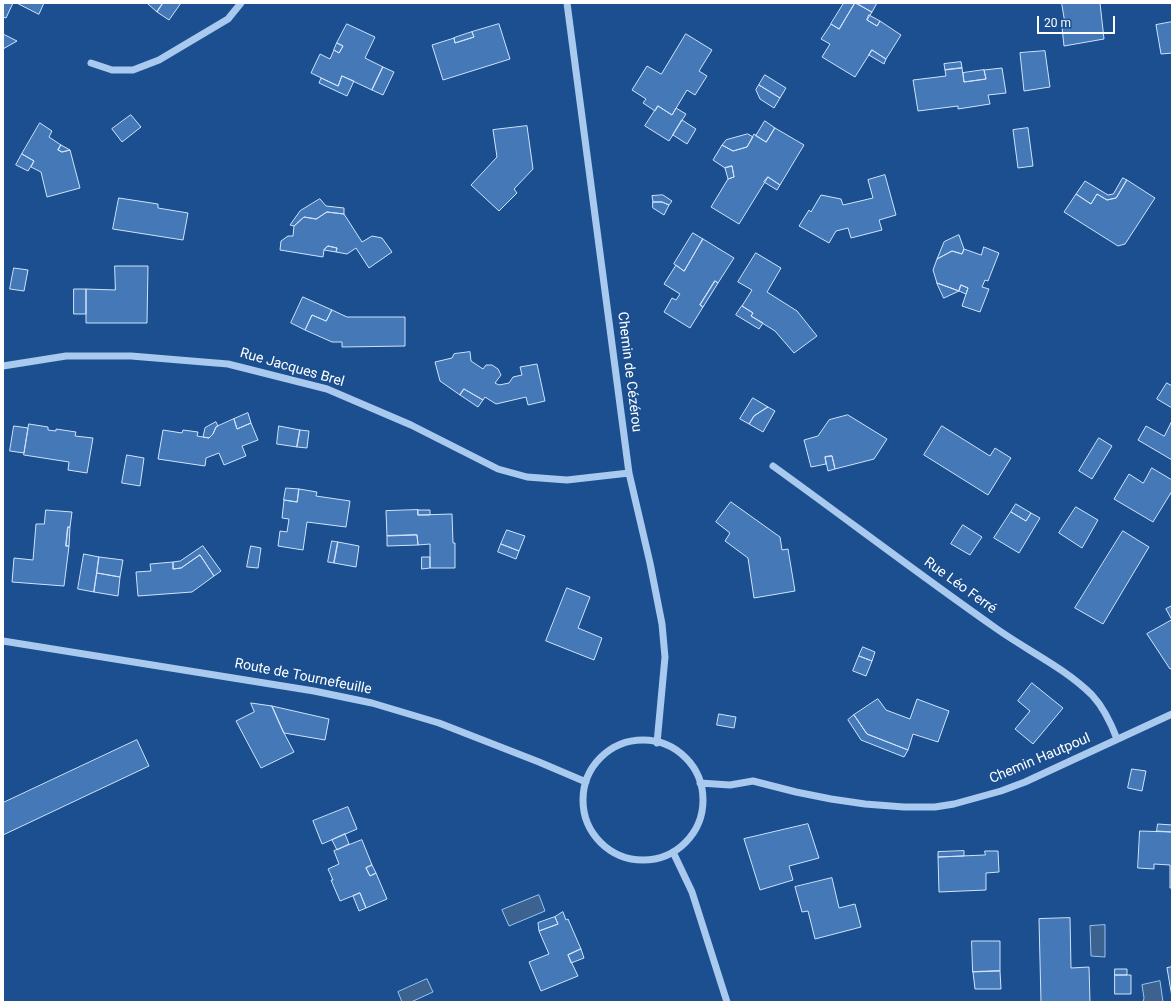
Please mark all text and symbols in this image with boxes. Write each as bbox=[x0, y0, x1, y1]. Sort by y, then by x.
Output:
scale bar bbox=[1039, 8, 1117, 34]
text: 20 m bbox=[1044, 16, 1071, 30]
street label: Chemin de Cézérou bbox=[613, 311, 645, 433]
street label: Rue Jacques Brel bbox=[238, 345, 346, 391]
street label: Rue Léo Ferré bbox=[920, 554, 1000, 618]
street label: Route de Tournefeuille bbox=[233, 655, 373, 699]
street label: Chemin Hautpoul bbox=[987, 730, 1093, 788]

